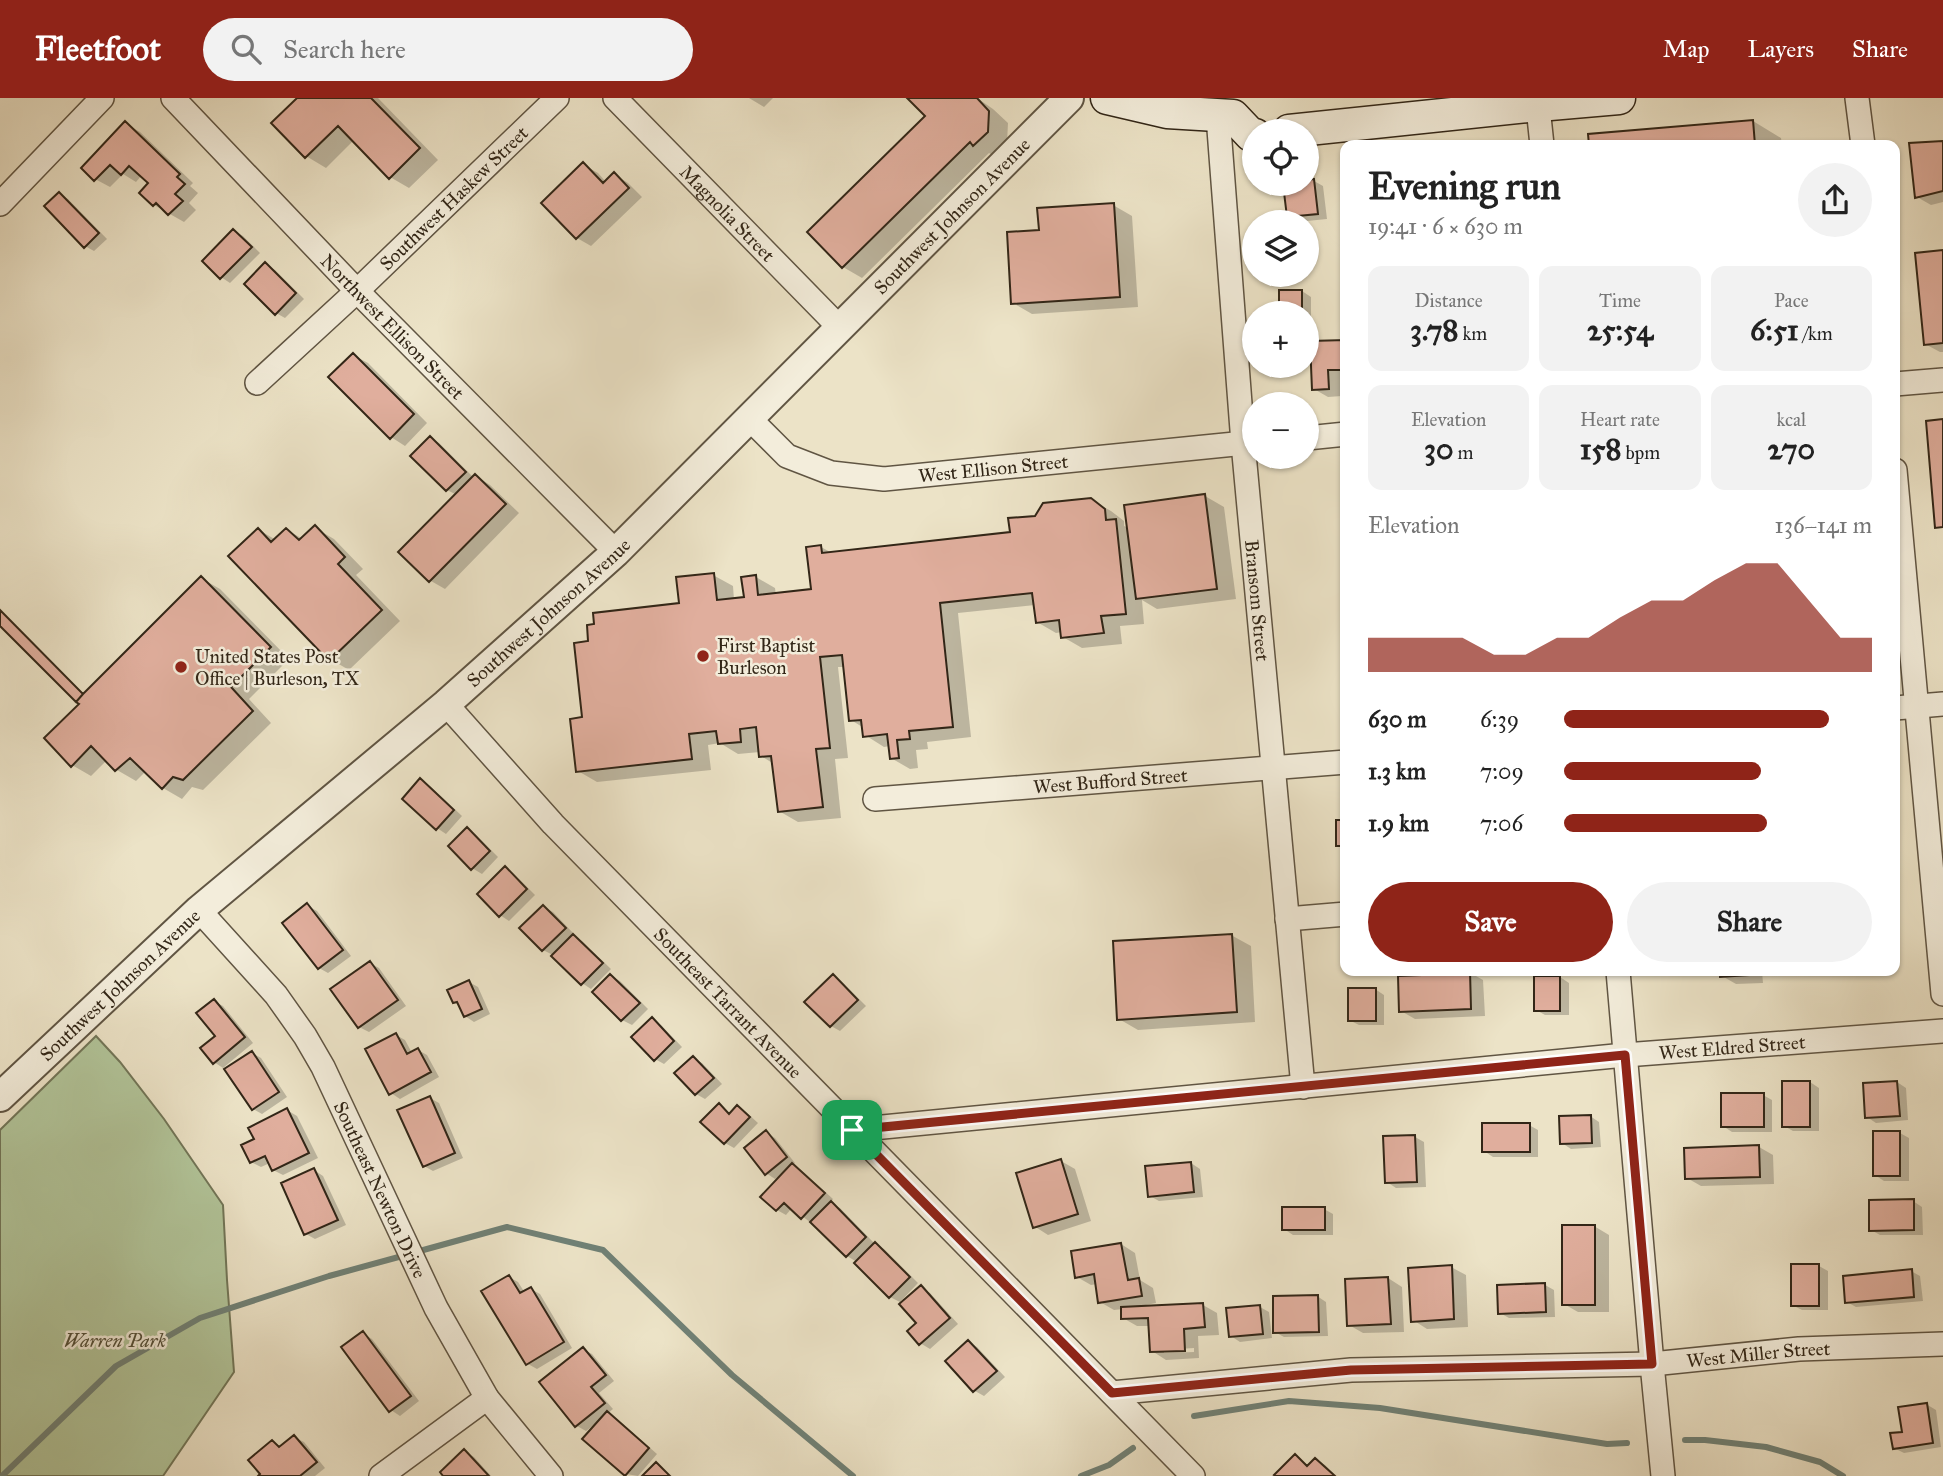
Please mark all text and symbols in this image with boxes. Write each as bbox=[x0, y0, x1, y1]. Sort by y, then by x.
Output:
search box bbox=[203, 18, 693, 81]
text: Fleetfoot bbox=[35, 29, 161, 69]
icon: search bbox=[227, 30, 265, 68]
text: Search here bbox=[283, 33, 406, 65]
text: Map bbox=[1663, 34, 1710, 64]
text: Layers bbox=[1748, 34, 1814, 64]
text: Share bbox=[1852, 34, 1908, 64]
map controls bbox=[1242, 119, 1319, 469]
button: locate bbox=[1242, 119, 1319, 196]
street label: Southwest Haskew Street bbox=[375, 121, 533, 275]
street label: Southwest Johnson Avenue bbox=[869, 133, 1035, 299]
street label: Magnolia Street bbox=[675, 160, 780, 267]
text: Evening run bbox=[1368, 163, 1561, 209]
button: share bbox=[1798, 163, 1872, 237]
button: layers bbox=[1242, 210, 1319, 287]
text: 19:41 · 6 × 630 m bbox=[1368, 212, 1523, 240]
street label: Northwest Ellison Street bbox=[316, 249, 469, 405]
text: Distance bbox=[1415, 289, 1483, 312]
text: Time bbox=[1599, 289, 1641, 312]
text: Pace bbox=[1774, 289, 1809, 312]
button: + bbox=[1242, 301, 1319, 378]
text: 3.78 bbox=[1410, 312, 1458, 348]
text: 25:54 bbox=[1587, 312, 1653, 348]
text: 6:51 bbox=[1750, 312, 1799, 348]
text: km bbox=[1458, 322, 1487, 345]
text: /km bbox=[1799, 322, 1833, 345]
button: − bbox=[1242, 392, 1319, 469]
text: Elevation bbox=[1411, 408, 1486, 431]
text: Heart rate bbox=[1580, 408, 1660, 431]
text: kcal bbox=[1776, 408, 1806, 431]
text: 30 bbox=[1424, 431, 1453, 467]
text: 158 bbox=[1580, 431, 1621, 467]
text: 270 bbox=[1768, 431, 1815, 467]
text: m bbox=[1453, 441, 1473, 464]
text: bpm bbox=[1621, 441, 1660, 464]
street label: West Ellison Street bbox=[917, 450, 1069, 488]
text: Elevation bbox=[1368, 511, 1459, 539]
text: 136–141 m bbox=[1775, 511, 1872, 539]
street label: Southwest Johnson Avenue bbox=[462, 533, 635, 692]
street label: Bransom Street bbox=[1240, 539, 1274, 662]
place label: First Baptist Burleson bbox=[717, 634, 815, 679]
place label: United States Post Office | Burleson, TX bbox=[195, 645, 360, 690]
marker: First Baptist Burleson bbox=[695, 648, 711, 664]
marker: United States Post Office | Burleson, TX bbox=[173, 659, 189, 675]
text: 630 m bbox=[1368, 705, 1427, 733]
text: 6:39 bbox=[1480, 705, 1519, 733]
text: 1.3 km bbox=[1368, 757, 1426, 785]
text: 7:09 bbox=[1480, 757, 1524, 785]
street label: West Bufford Street bbox=[1032, 763, 1189, 799]
text: 1.9 km bbox=[1368, 809, 1429, 837]
text: 7:06 bbox=[1480, 809, 1523, 837]
button: Save bbox=[1368, 882, 1613, 962]
button: Share bbox=[1627, 882, 1872, 962]
street label: Southwest Johnson Avenue bbox=[35, 904, 205, 1066]
street label: Southeast Tarrant Avenue bbox=[649, 923, 807, 1083]
street label: West Eldred Street bbox=[1658, 1030, 1807, 1064]
street label: Southeast Newton Drive bbox=[329, 1098, 431, 1282]
pin bbox=[822, 1100, 882, 1160]
icon: arrive bbox=[833, 1111, 871, 1149]
park label: Warren Park bbox=[64, 1329, 166, 1352]
street label: West Miller Street bbox=[1685, 1337, 1831, 1372]

